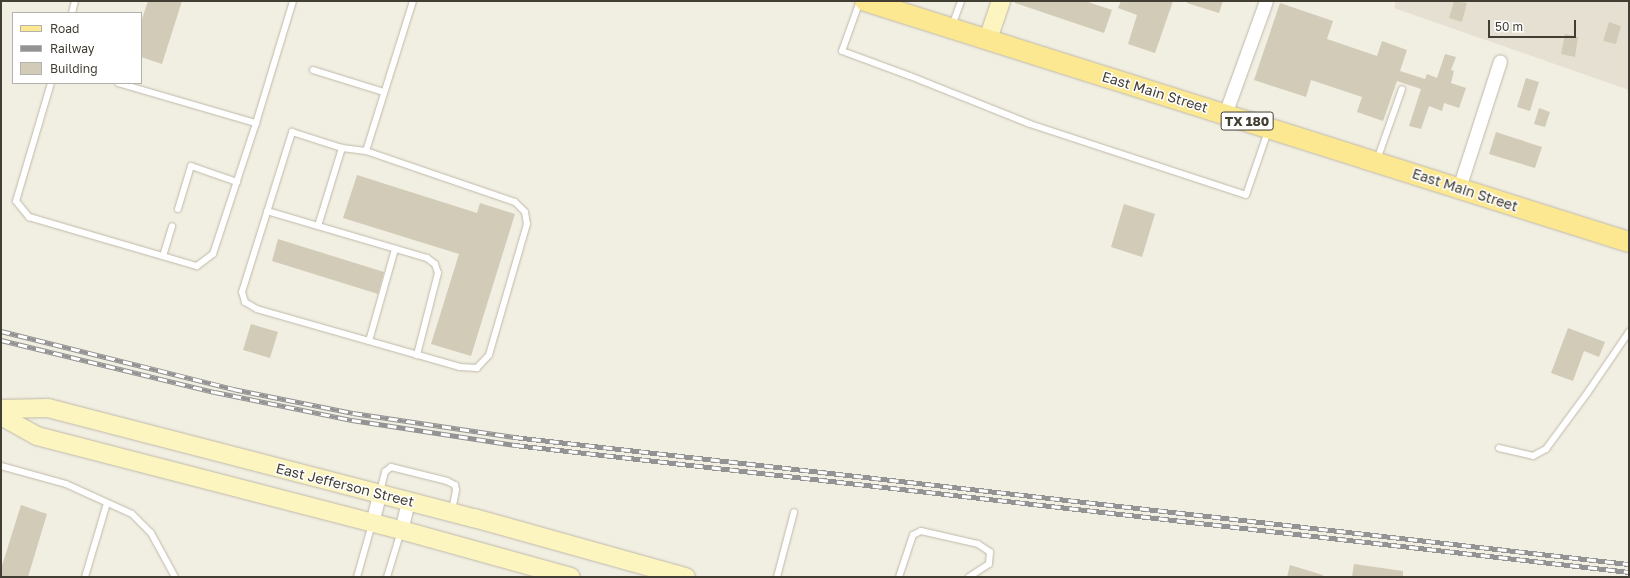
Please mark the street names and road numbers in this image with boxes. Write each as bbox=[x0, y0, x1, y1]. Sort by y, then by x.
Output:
street label: East Main Street bbox=[1100, 68, 1210, 116]
road number: TX 180 bbox=[1220, 110, 1274, 132]
street label: East Main Street bbox=[1410, 165, 1520, 215]
street label: East Jefferson Street bbox=[274, 460, 416, 510]

